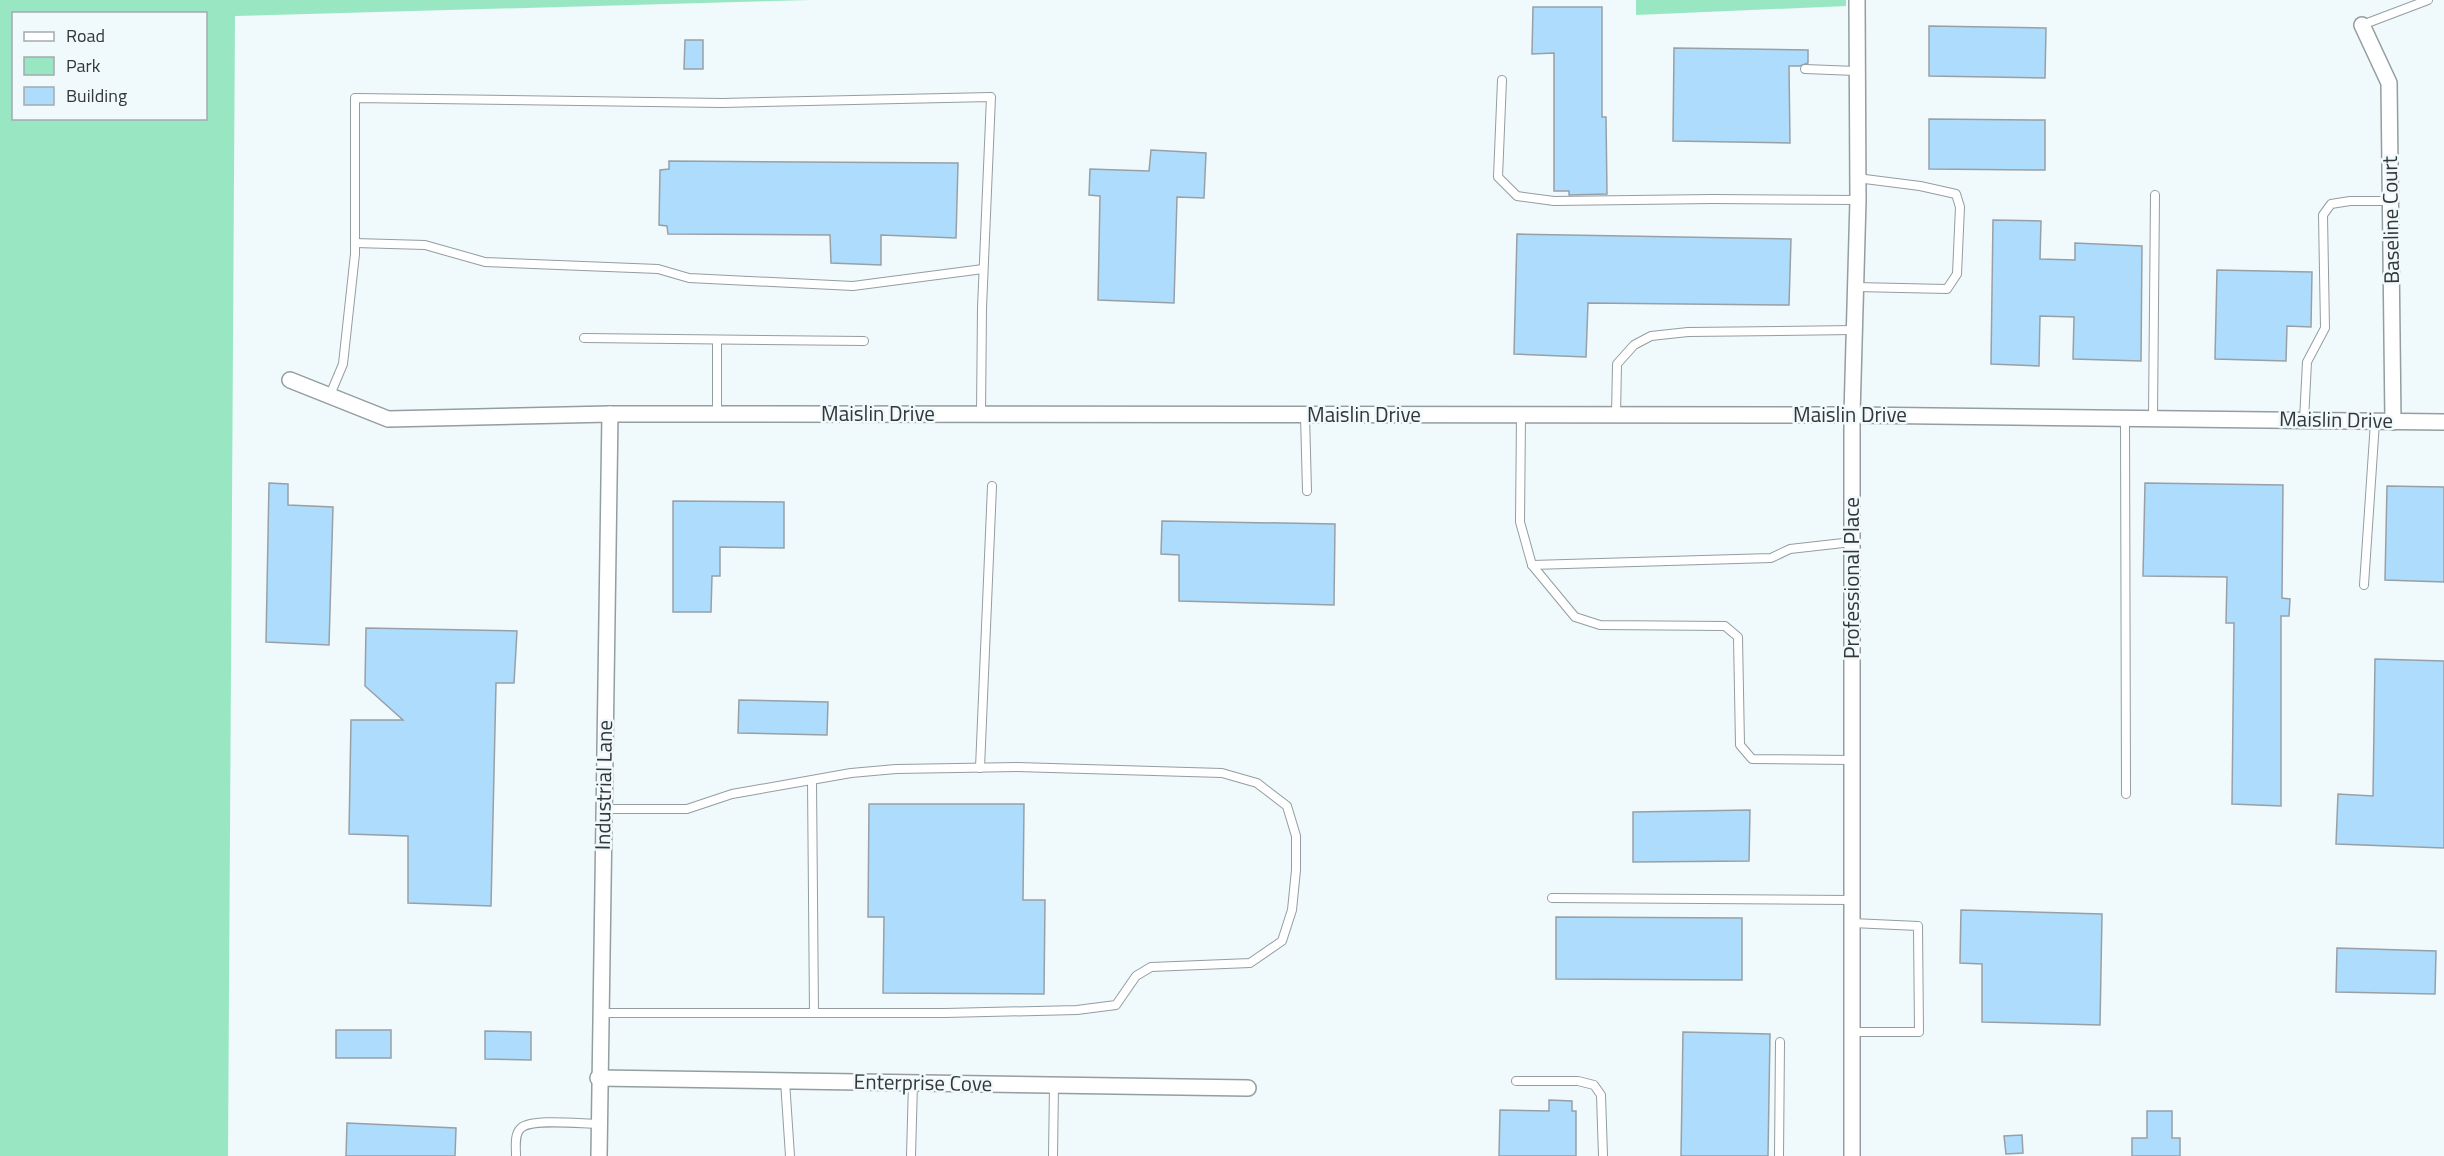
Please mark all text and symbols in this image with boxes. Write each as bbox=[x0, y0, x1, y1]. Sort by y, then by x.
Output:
legend bbox=[12, 12, 207, 120]
text: Road bbox=[66, 22, 105, 49]
text: Park bbox=[66, 52, 101, 79]
text: Building bbox=[66, 82, 127, 109]
street label: Baseline Court bbox=[2373, 155, 2407, 284]
street label: Maislin Drive bbox=[821, 397, 935, 429]
street label: Maislin Drive bbox=[1307, 398, 1421, 430]
street label: Maislin Drive bbox=[1793, 398, 1907, 430]
street label: Maislin Drive bbox=[2279, 402, 2393, 436]
street label: Professional Place bbox=[1835, 497, 1867, 659]
street label: Industrial Lane bbox=[586, 720, 620, 850]
street label: Enterprise Cove bbox=[853, 1065, 993, 1099]

